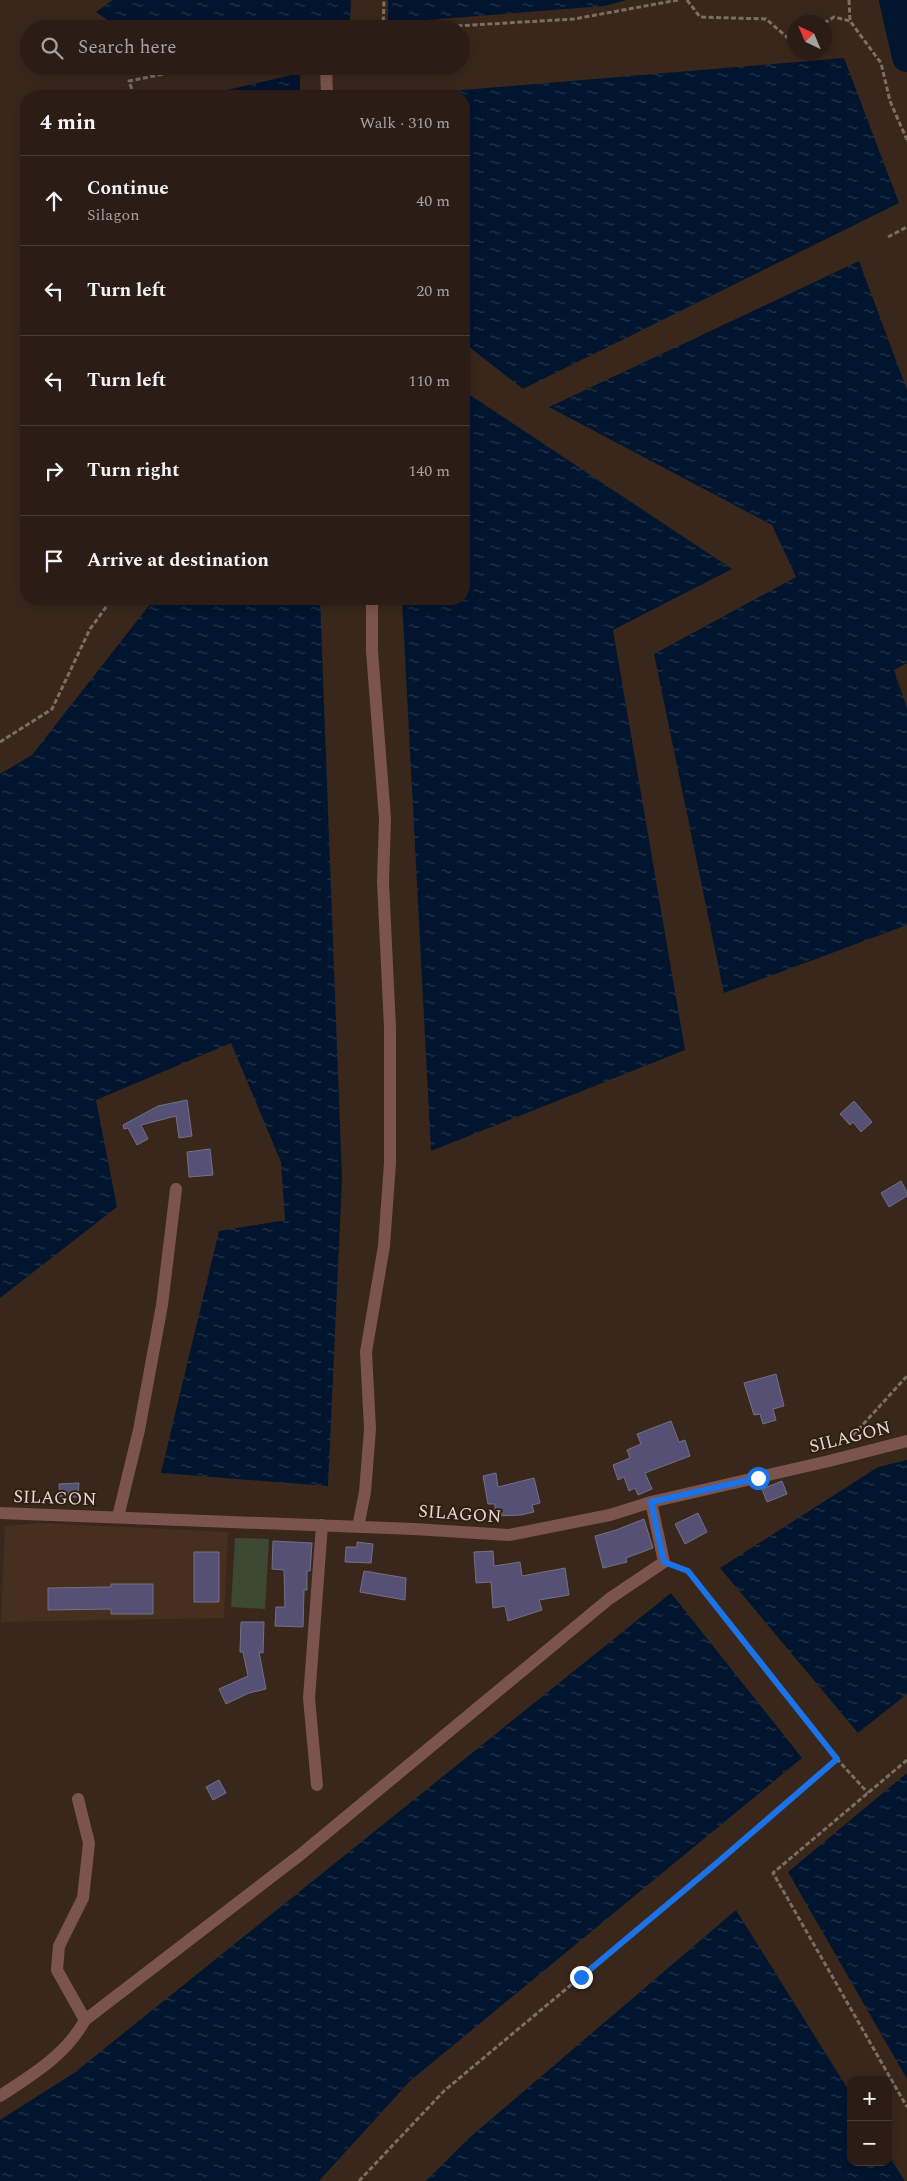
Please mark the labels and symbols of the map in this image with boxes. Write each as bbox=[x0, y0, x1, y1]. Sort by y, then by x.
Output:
north arrow bbox=[787, 15, 832, 60]
street label: SILAGON bbox=[806, 1414, 894, 1460]
route start bbox=[747, 1467, 770, 1490]
street label: SILAGON bbox=[13, 1483, 97, 1513]
street label: SILAGON bbox=[418, 1498, 502, 1530]
route end bbox=[570, 1966, 593, 1989]

